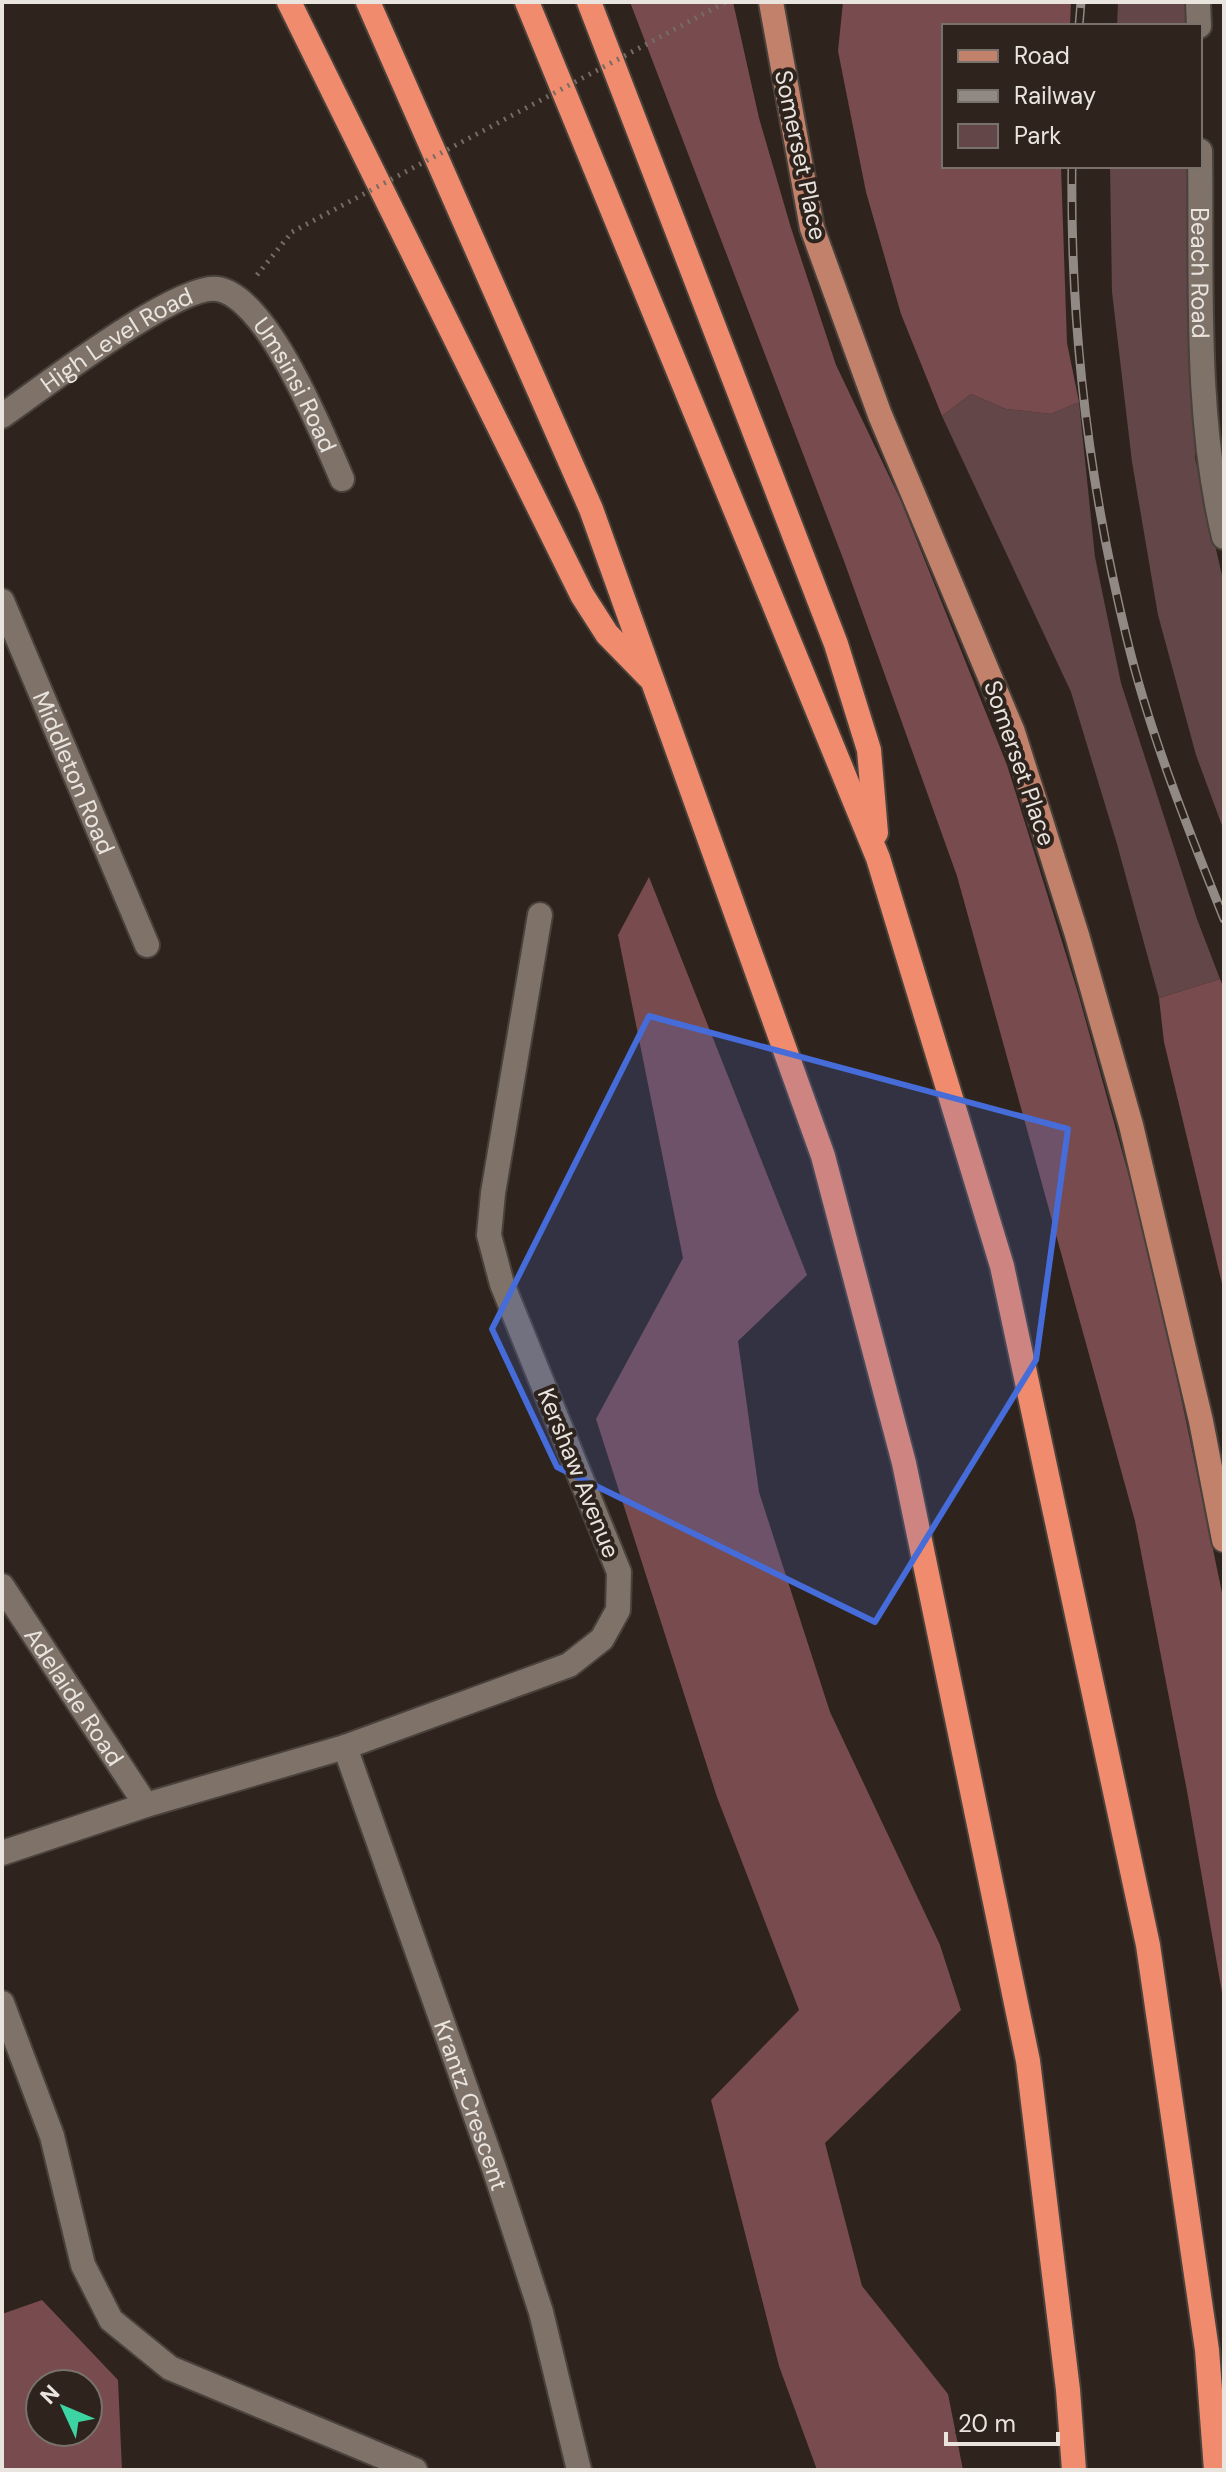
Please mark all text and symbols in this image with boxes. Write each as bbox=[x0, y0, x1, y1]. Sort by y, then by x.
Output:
legend bbox=[942, 24, 1202, 168]
text: Road bbox=[1014, 40, 1070, 71]
street label: Somerset Place bbox=[768, 67, 834, 243]
text: Railway bbox=[1014, 80, 1096, 111]
text: Park bbox=[1014, 120, 1061, 151]
street label: Beach Road bbox=[1185, 207, 1217, 339]
street label: High Level Road bbox=[34, 280, 197, 399]
street label: Umsinsi Road bbox=[247, 311, 344, 457]
street label: Somerset Place bbox=[977, 676, 1063, 850]
street label: Middleton Road bbox=[26, 686, 122, 859]
street label: Kershaw Avenue bbox=[531, 1383, 627, 1563]
street label: Adelaide Road bbox=[18, 1621, 131, 1771]
street label: Krantz Crescent bbox=[427, 2016, 516, 2194]
north arrow bbox=[24, 2368, 104, 2448]
text: N bbox=[34, 2379, 66, 2410]
scale bar bbox=[946, 2396, 1058, 2446]
text: 20 m bbox=[958, 2408, 1016, 2439]

